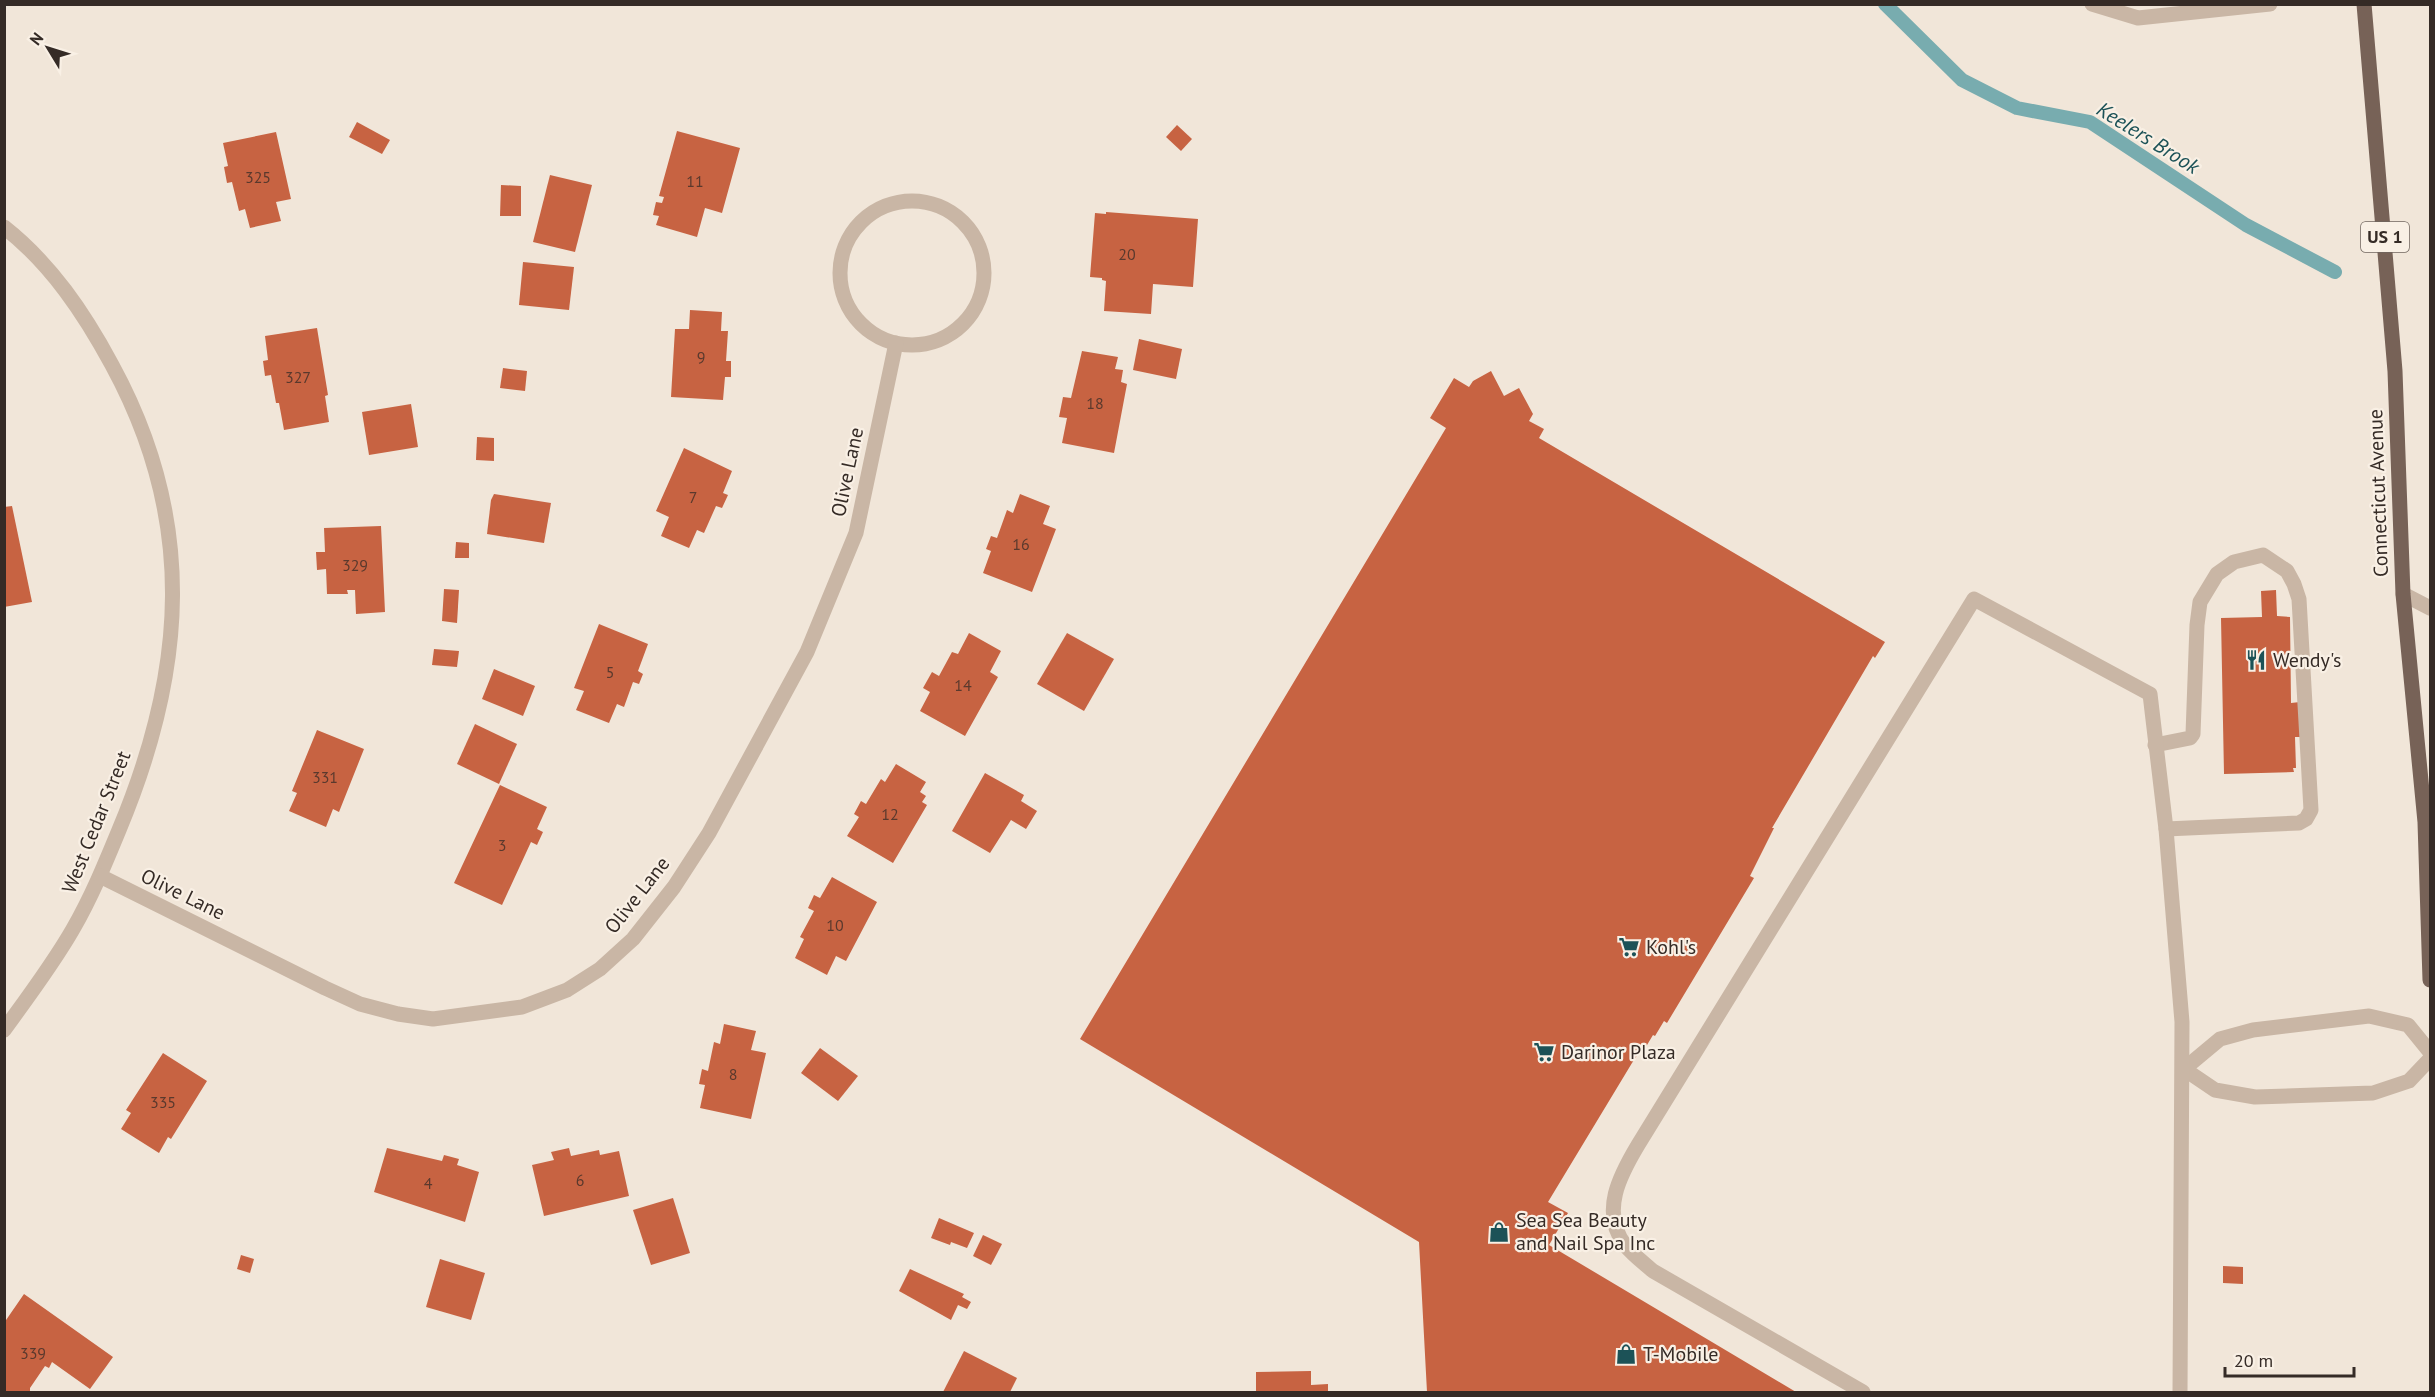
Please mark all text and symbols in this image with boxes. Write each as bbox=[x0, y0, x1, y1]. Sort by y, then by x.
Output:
north arrow bbox=[18, 18, 78, 78]
text: N bbox=[25, 28, 47, 49]
water label: Keelers Brook bbox=[2092, 95, 2206, 181]
house number: 325 bbox=[245, 167, 271, 187]
house number: 11 bbox=[686, 171, 704, 191]
road number: US 1 bbox=[2361, 222, 2409, 252]
house number: 20 bbox=[1118, 244, 1136, 264]
house number: 9 bbox=[697, 347, 705, 367]
house number: 327 bbox=[285, 367, 311, 387]
house number: 18 bbox=[1086, 393, 1104, 413]
street label: Connecticut Avenue bbox=[2362, 409, 2394, 577]
street label: Olive Lane bbox=[825, 425, 869, 519]
house number: 7 bbox=[689, 487, 697, 507]
house number: 16 bbox=[1012, 534, 1030, 554]
house number: 329 bbox=[342, 555, 368, 575]
place label: Wendy's bbox=[2273, 647, 2341, 673]
restaurant icon: Wendy's bbox=[2244, 648, 2268, 672]
house number: 5 bbox=[606, 662, 614, 682]
house number: 14 bbox=[954, 675, 972, 695]
street label: West Cedar Street bbox=[56, 747, 136, 897]
house number: 331 bbox=[312, 767, 338, 787]
house number: 12 bbox=[881, 804, 899, 824]
house number: 3 bbox=[498, 835, 506, 855]
street label: Olive Lane bbox=[599, 851, 675, 939]
street label: Olive Lane bbox=[137, 862, 229, 926]
house number: 10 bbox=[826, 915, 844, 935]
place label: Kohl's bbox=[1646, 934, 1696, 960]
supermarket icon: Kohl's bbox=[1617, 935, 1641, 959]
place label: Darinor Plaza bbox=[1561, 1039, 1676, 1065]
supermarket icon: Darinor Plaza bbox=[1532, 1040, 1556, 1064]
house number: 8 bbox=[729, 1064, 737, 1084]
house number: 335 bbox=[150, 1092, 176, 1112]
house number: 6 bbox=[576, 1170, 584, 1190]
house number: 4 bbox=[424, 1173, 433, 1193]
place label: Sea Sea Beauty and Nail Spa Inc bbox=[1516, 1207, 1655, 1256]
shop icon: Sea Sea Beauty and Nail Spa Inc bbox=[1487, 1220, 1511, 1244]
scale bar bbox=[2225, 1340, 2354, 1378]
place label: T-Mobile bbox=[1643, 1341, 1718, 1367]
shop icon: T-Mobile bbox=[1614, 1342, 1638, 1366]
house number: 339 bbox=[20, 1343, 46, 1363]
text: 20 m bbox=[2234, 1349, 2273, 1372]

